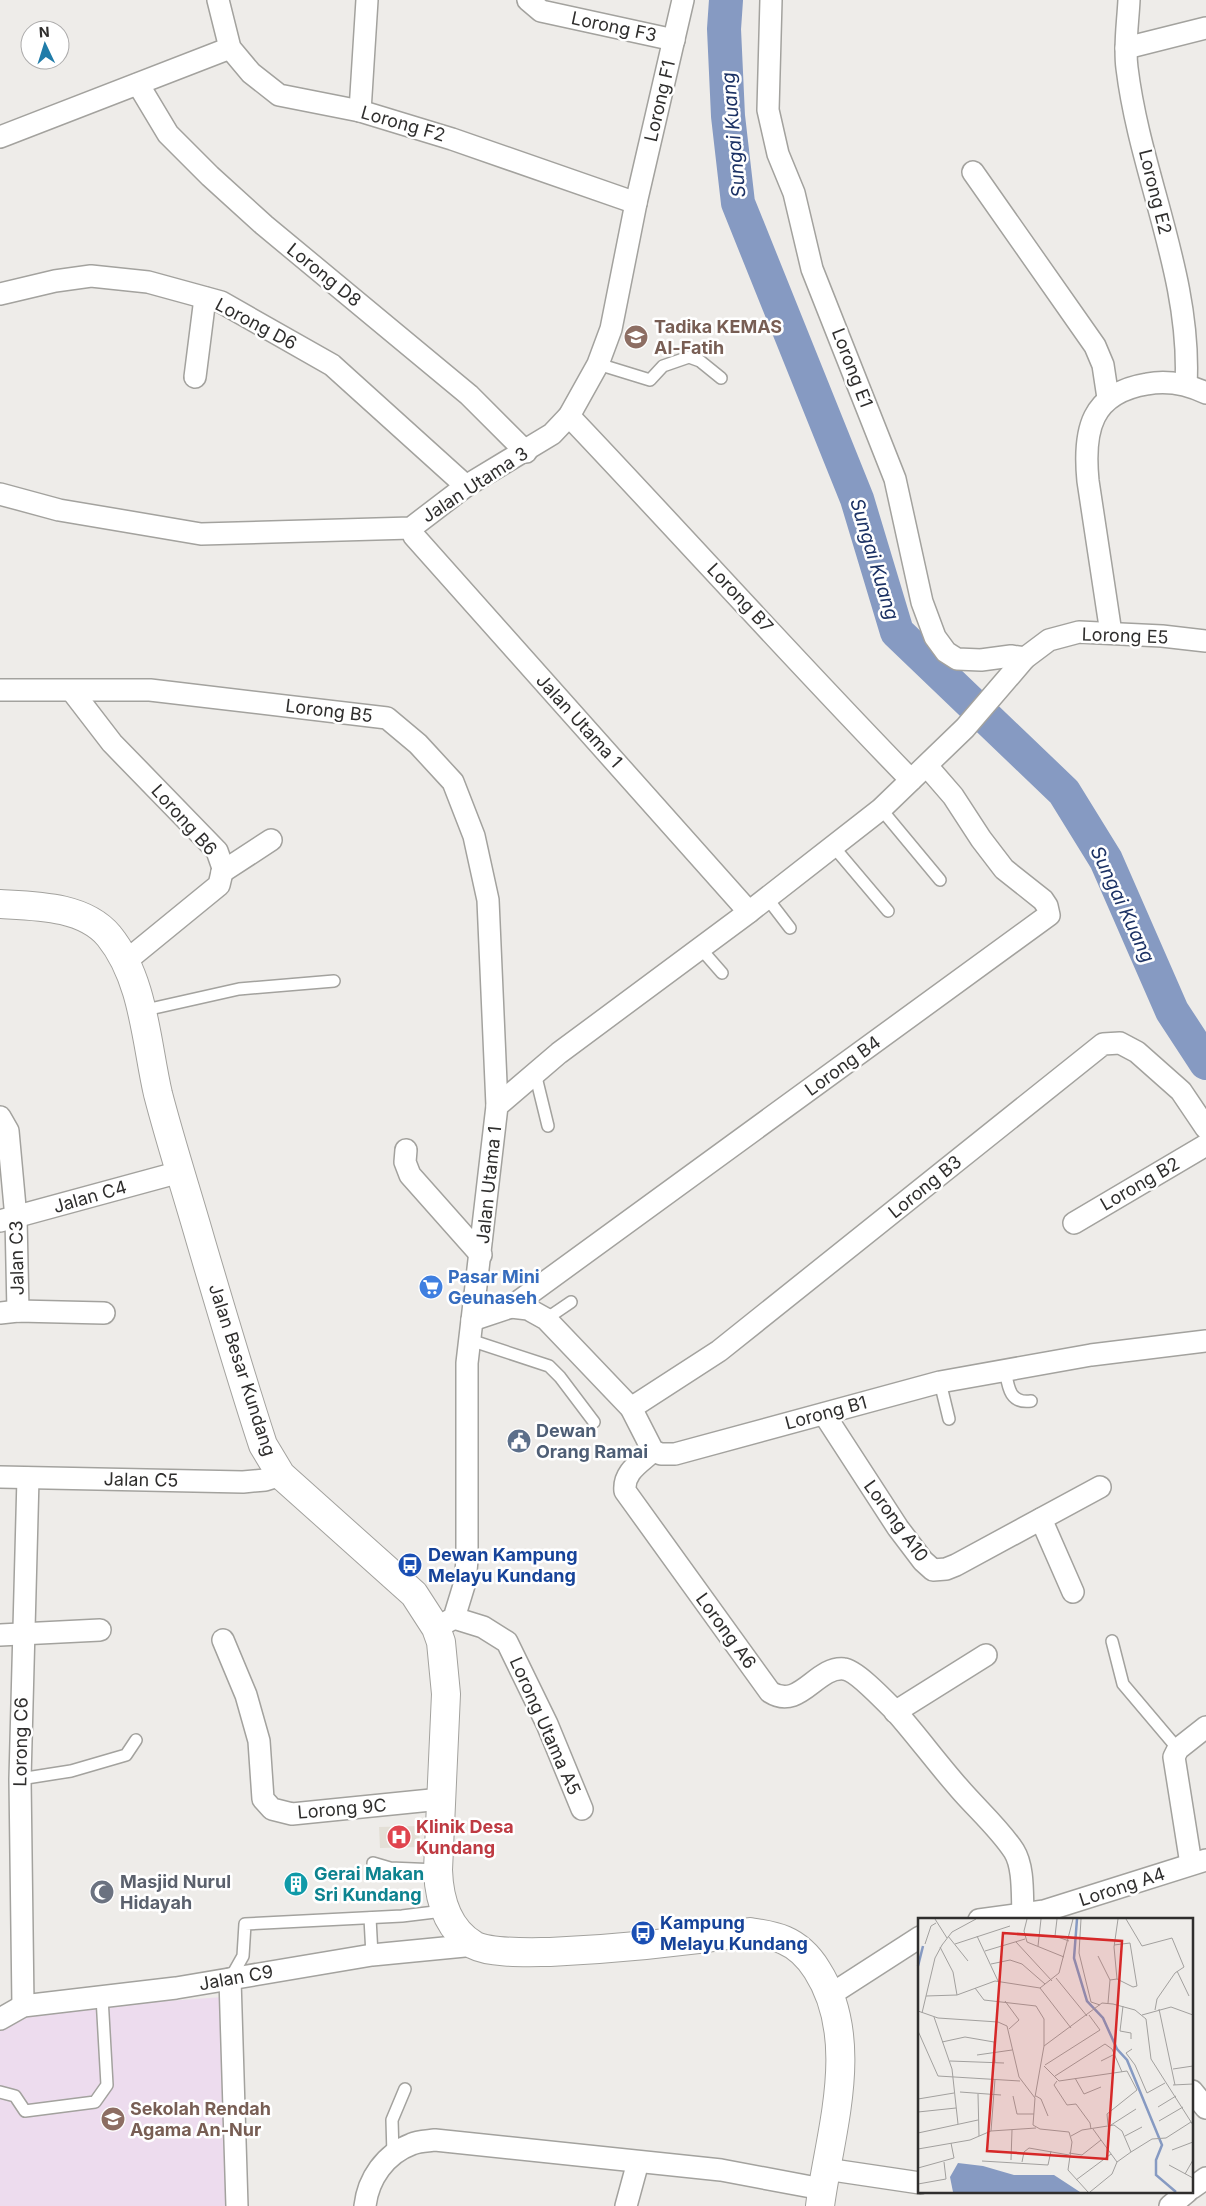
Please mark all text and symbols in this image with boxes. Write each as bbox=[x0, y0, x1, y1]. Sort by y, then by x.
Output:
street label: Lorong F3 bbox=[570, 7, 659, 46]
north arrow bbox=[20, 20, 70, 70]
text: N bbox=[38, 23, 50, 40]
street label: Lorong F1 bbox=[640, 58, 679, 144]
water label: Sungai Kuang bbox=[717, 71, 750, 199]
street label: Lorong F2 bbox=[359, 101, 448, 146]
street label: Lorong E2 bbox=[1135, 147, 1176, 237]
street label: Lorong D8 bbox=[283, 238, 366, 311]
street label: Lorong D6 bbox=[212, 293, 301, 354]
place label: Tadika KEMAS Al-Fatih bbox=[654, 316, 782, 358]
school or university icon: Tadika KEMAS Al-Fatih bbox=[623, 324, 649, 350]
street label: Lorong E1 bbox=[828, 325, 877, 410]
street label: Jalan Utama 3 bbox=[418, 443, 532, 527]
water label: Sungai Kuang bbox=[845, 496, 904, 623]
street label: Lorong B7 bbox=[703, 559, 778, 637]
street label: Lorong E5 bbox=[1081, 623, 1169, 648]
street label: Jalan Utama 1 bbox=[532, 670, 627, 772]
street label: Lorong B5 bbox=[284, 695, 374, 726]
street label: Lorong B6 bbox=[147, 780, 222, 859]
water label: Sungai Kuang bbox=[1086, 842, 1160, 966]
street label: Lorong B4 bbox=[801, 1031, 885, 1100]
street label: Jalan Utama 1 bbox=[472, 1125, 505, 1245]
street label: Lorong B3 bbox=[884, 1151, 965, 1222]
street label: Lorong B2 bbox=[1097, 1153, 1183, 1215]
street label: Jalan C4 bbox=[51, 1176, 129, 1217]
street label: Jalan C3 bbox=[5, 1220, 28, 1296]
place label: Pasar Mini Geunaseh bbox=[448, 1266, 540, 1308]
supermarket icon: Pasar Mini Geunaseh bbox=[418, 1274, 444, 1300]
street label: Jalan Besar Kundang bbox=[205, 1281, 280, 1459]
street label: Lorong B1 bbox=[783, 1391, 869, 1434]
place label: Dewan Orang Ramai bbox=[536, 1420, 648, 1462]
public building icon: Dewan Orang Ramai bbox=[506, 1428, 532, 1454]
street label: Jalan C5 bbox=[104, 1468, 179, 1491]
street label: Lorong A10 bbox=[860, 1476, 933, 1565]
place label: Dewan Kampung Melayu Kundang bbox=[428, 1544, 578, 1586]
bus stop icon: Dewan Kampung Melayu Kundang bbox=[397, 1552, 423, 1578]
street label: Lorong A6 bbox=[692, 1589, 761, 1673]
street label: Lorong Utama A5 bbox=[506, 1654, 585, 1798]
street label: Lorong C6 bbox=[9, 1697, 32, 1787]
street label: Lorong 9C bbox=[297, 1794, 387, 1823]
place label: Klinik Desa Kundang bbox=[416, 1816, 514, 1858]
hospital icon: Klinik Desa Kundang bbox=[386, 1824, 412, 1850]
place label: Gerai Makan Sri Kundang bbox=[314, 1863, 424, 1905]
street label: Lorong A4 bbox=[1076, 1863, 1167, 1910]
place label: Masjid Nurul Hidayah bbox=[120, 1871, 231, 1913]
building icon: Gerai Makan Sri Kundang bbox=[283, 1871, 309, 1897]
mosque icon: Masjid Nurul Hidayah bbox=[89, 1879, 115, 1905]
place label: Kampung Melayu Kundang bbox=[660, 1912, 808, 1954]
inset map bbox=[918, 1918, 1194, 2194]
bus stop icon: Kampung Melayu Kundang bbox=[630, 1920, 656, 1946]
street label: Jalan C9 bbox=[197, 1961, 275, 1994]
place label: Sekolah Rendah Agama An-Nur bbox=[130, 2098, 271, 2140]
school or university icon: Sekolah Rendah Agama An-Nur bbox=[100, 2106, 126, 2132]

